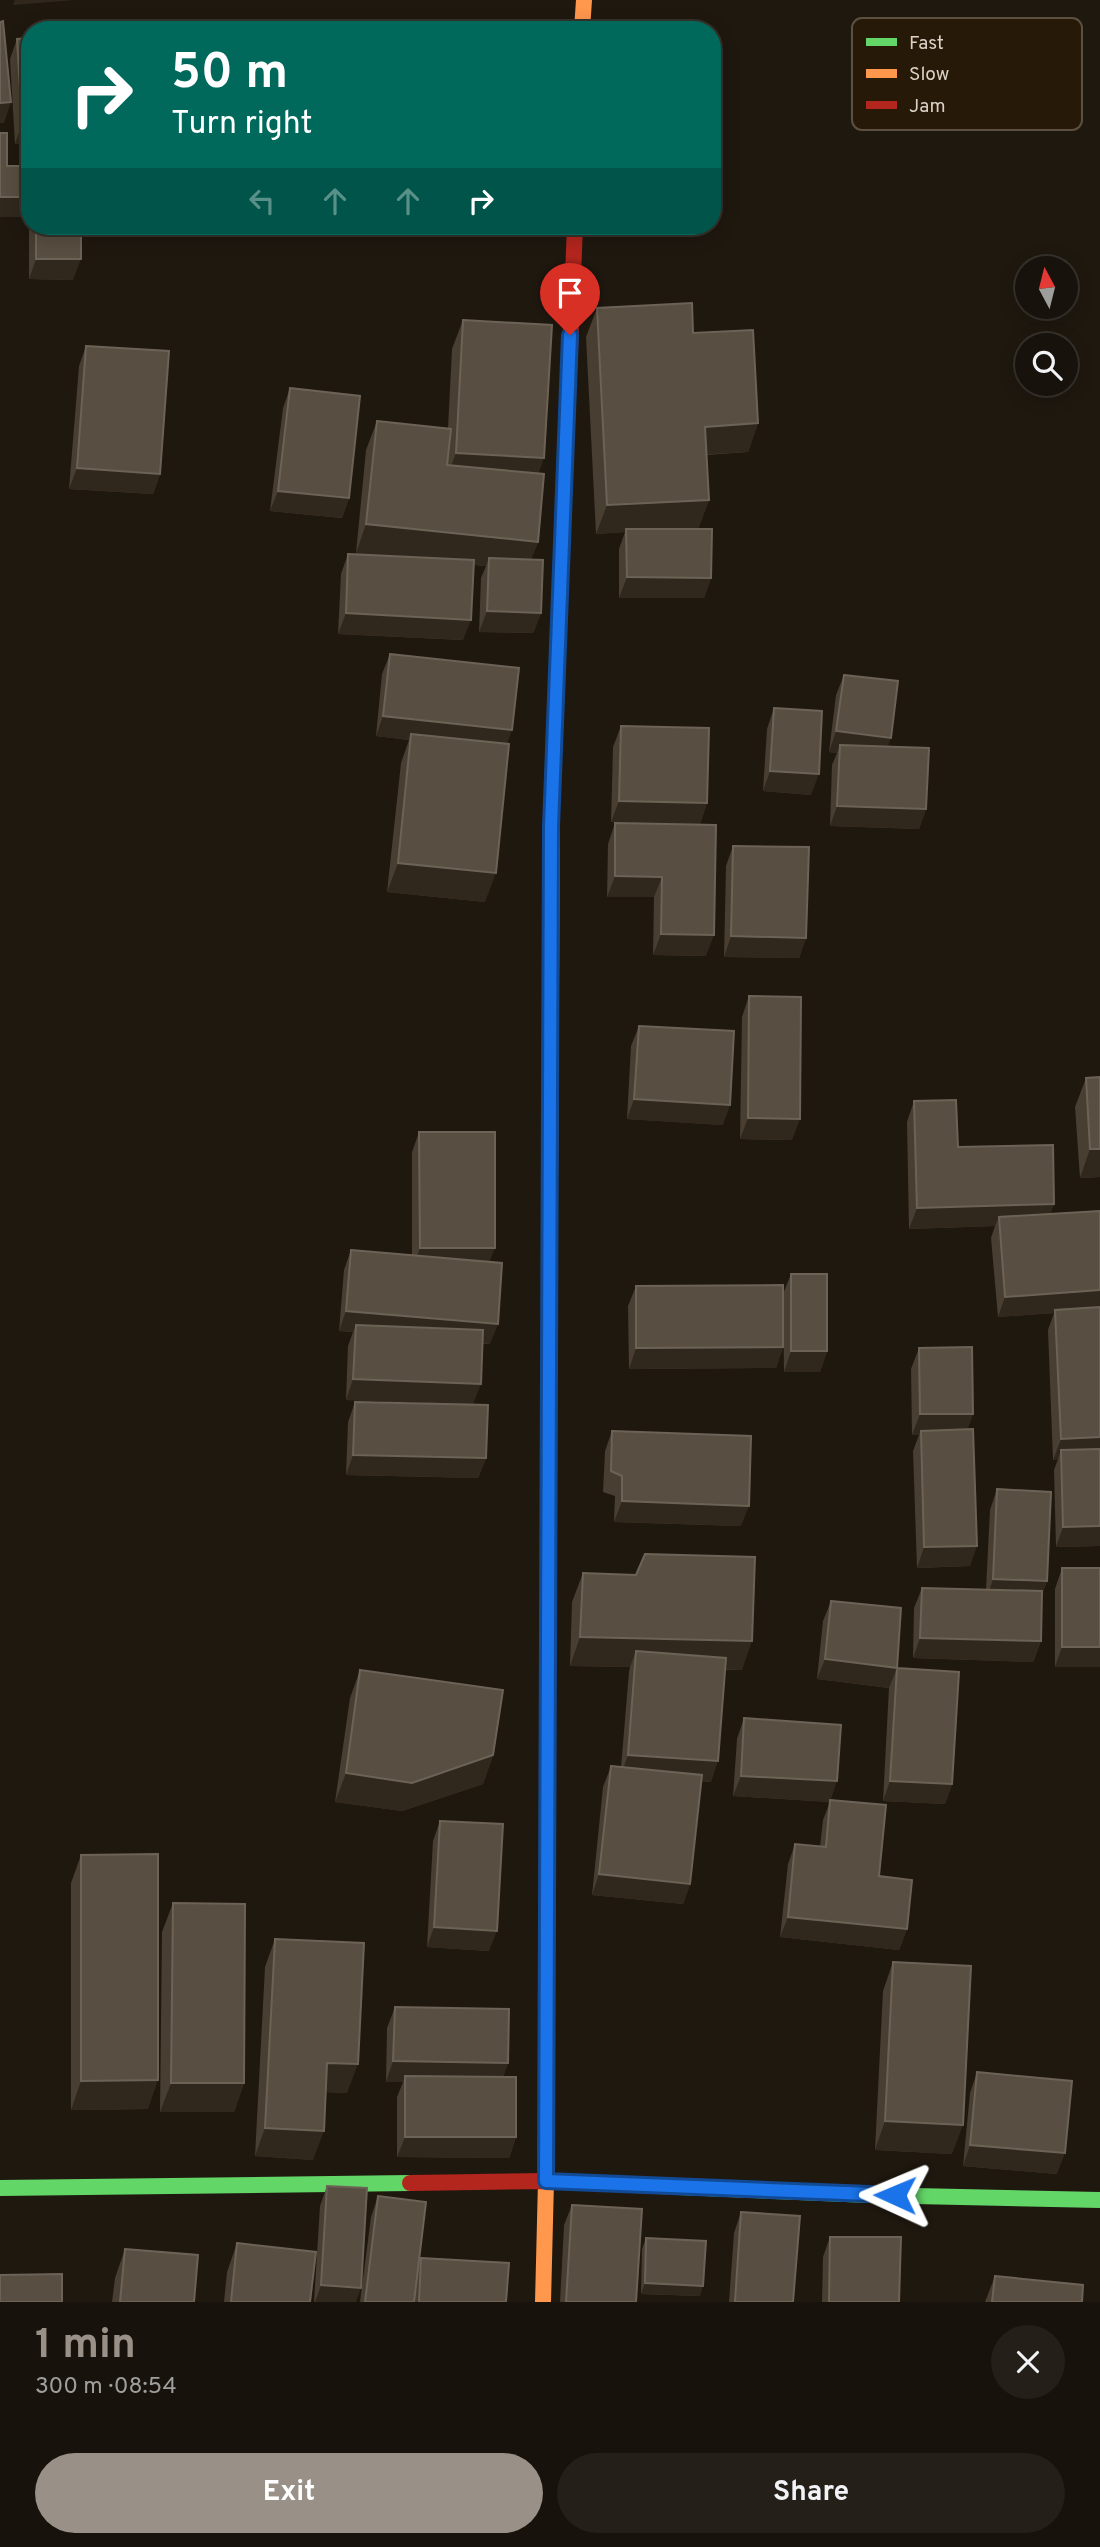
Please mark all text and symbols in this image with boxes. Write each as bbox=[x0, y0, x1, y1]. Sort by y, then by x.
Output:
legend bbox=[852, 18, 1082, 130]
text: Fast bbox=[909, 32, 944, 56]
text: 50 m bbox=[171, 44, 288, 106]
icon: right bbox=[56, 49, 147, 140]
text: Slow bbox=[909, 63, 949, 87]
text: Jam bbox=[909, 95, 946, 119]
text: Turn right bbox=[171, 105, 313, 145]
icon: left bbox=[243, 182, 281, 220]
icon: ahead bbox=[316, 182, 354, 220]
icon: ahead bbox=[389, 182, 427, 220]
icon: right bbox=[462, 182, 500, 220]
north arrow bbox=[1015, 256, 1078, 318]
map controls bbox=[1015, 256, 1078, 396]
pin bbox=[540, 263, 600, 335]
icon: arrive bbox=[551, 274, 589, 312]
button: search bbox=[1015, 333, 1078, 396]
position arrow bbox=[858, 2158, 932, 2232]
text: 1 min bbox=[35, 2320, 136, 2373]
button: close bbox=[991, 2325, 1065, 2399]
text: 300 m · 08:54 bbox=[35, 2373, 177, 2402]
button: Exit bbox=[35, 2453, 543, 2533]
button: Share bbox=[557, 2453, 1065, 2533]

